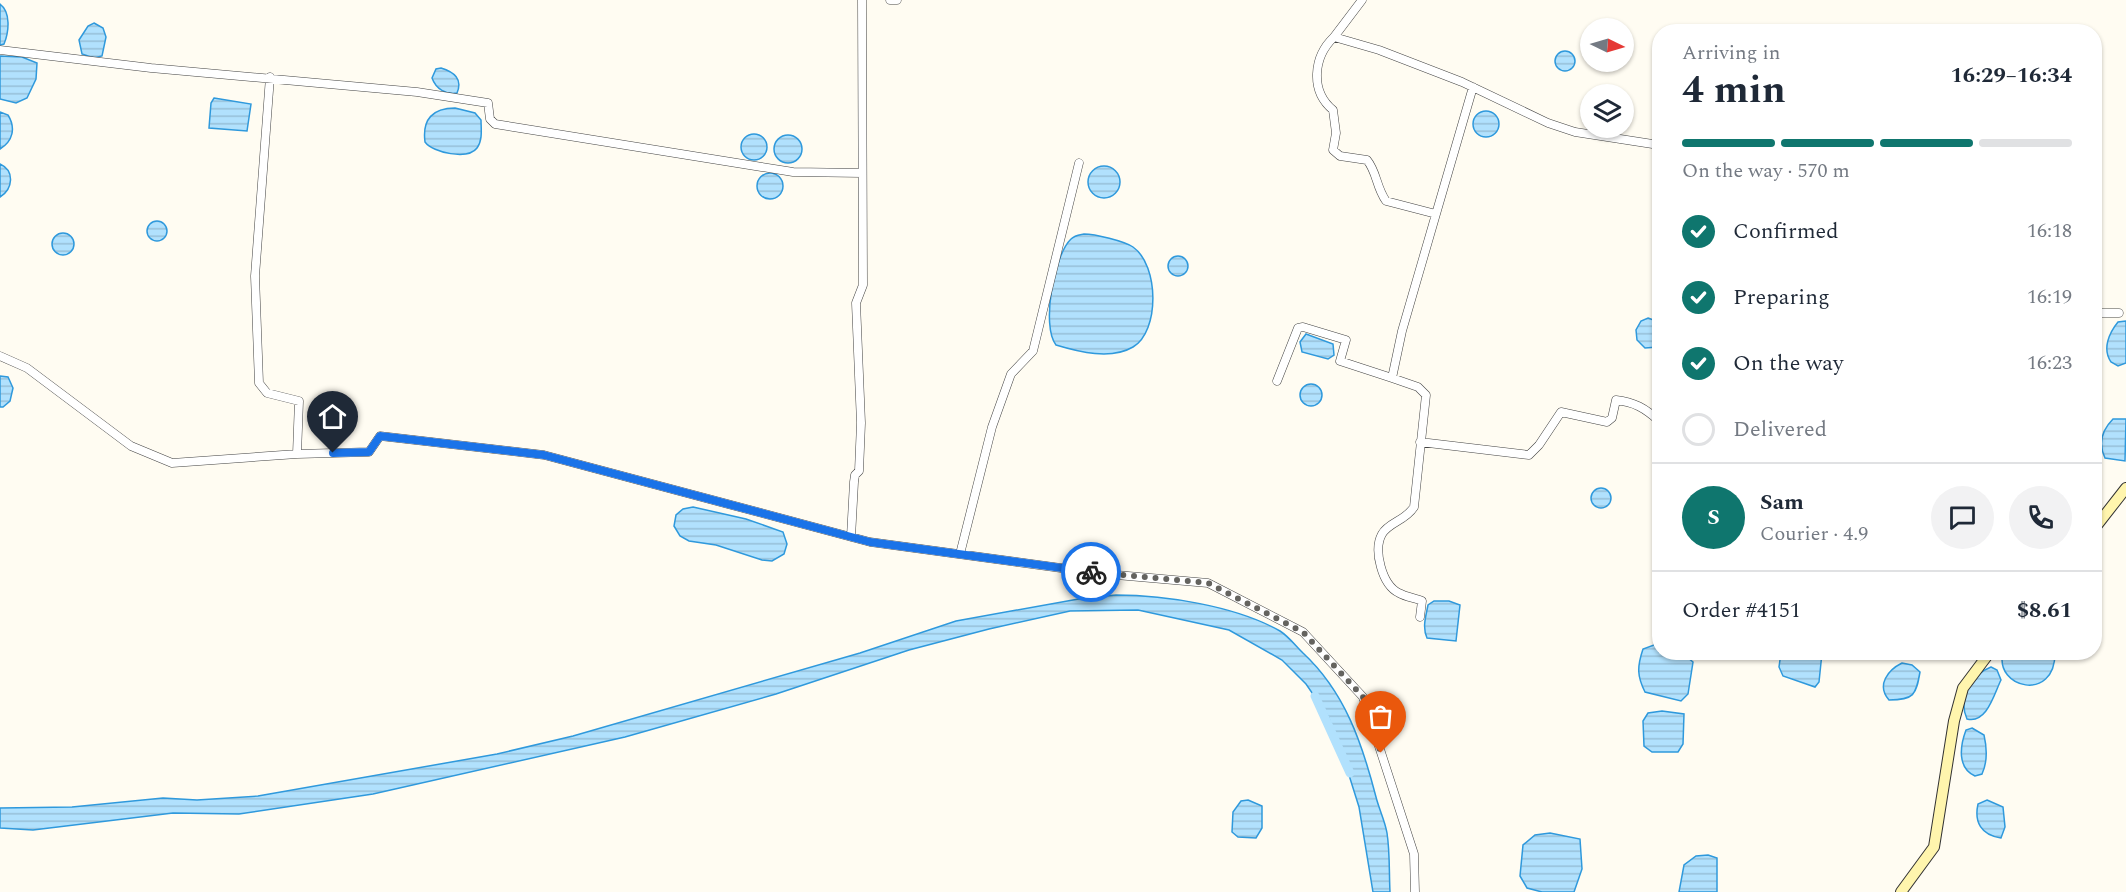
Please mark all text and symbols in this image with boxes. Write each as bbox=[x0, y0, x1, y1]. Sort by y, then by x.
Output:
north arrow bbox=[1580, 18, 1634, 72]
map controls bbox=[1580, 18, 1634, 138]
text: Arriving in bbox=[1682, 38, 1780, 68]
text: 16:29–16:34 bbox=[1950, 59, 2072, 92]
text: 4 min bbox=[1682, 61, 1786, 120]
button: layers bbox=[1580, 84, 1634, 138]
text: On the way · 570 m bbox=[1682, 156, 1850, 186]
icon: check bbox=[1682, 215, 1715, 248]
text: Confirmed bbox=[1733, 215, 1839, 248]
text: 16:18 bbox=[2027, 216, 2072, 246]
icon: check bbox=[1682, 281, 1715, 314]
text: Preparing bbox=[1733, 281, 1830, 314]
text: 16:19 bbox=[2027, 282, 2072, 312]
icon: check bbox=[1682, 347, 1715, 380]
text: On the way bbox=[1733, 347, 1844, 380]
text: 16:23 bbox=[2027, 348, 2072, 378]
pin bbox=[307, 391, 358, 453]
icon: home bbox=[316, 400, 349, 433]
text: Delivered bbox=[1733, 413, 1827, 446]
text: Sam bbox=[1760, 486, 1804, 519]
button: chat bbox=[1931, 486, 1994, 549]
button: phone bbox=[2009, 486, 2072, 549]
text: S bbox=[1707, 501, 1720, 534]
text: Courier · 4.9 bbox=[1760, 519, 1868, 549]
courier bbox=[1061, 542, 1121, 602]
icon: bike bbox=[1075, 556, 1108, 589]
text: Order #4151 bbox=[1682, 594, 1801, 627]
text: $8.61 bbox=[2017, 594, 2072, 627]
pin bbox=[1355, 691, 1406, 753]
icon: bag bbox=[1364, 700, 1397, 733]

